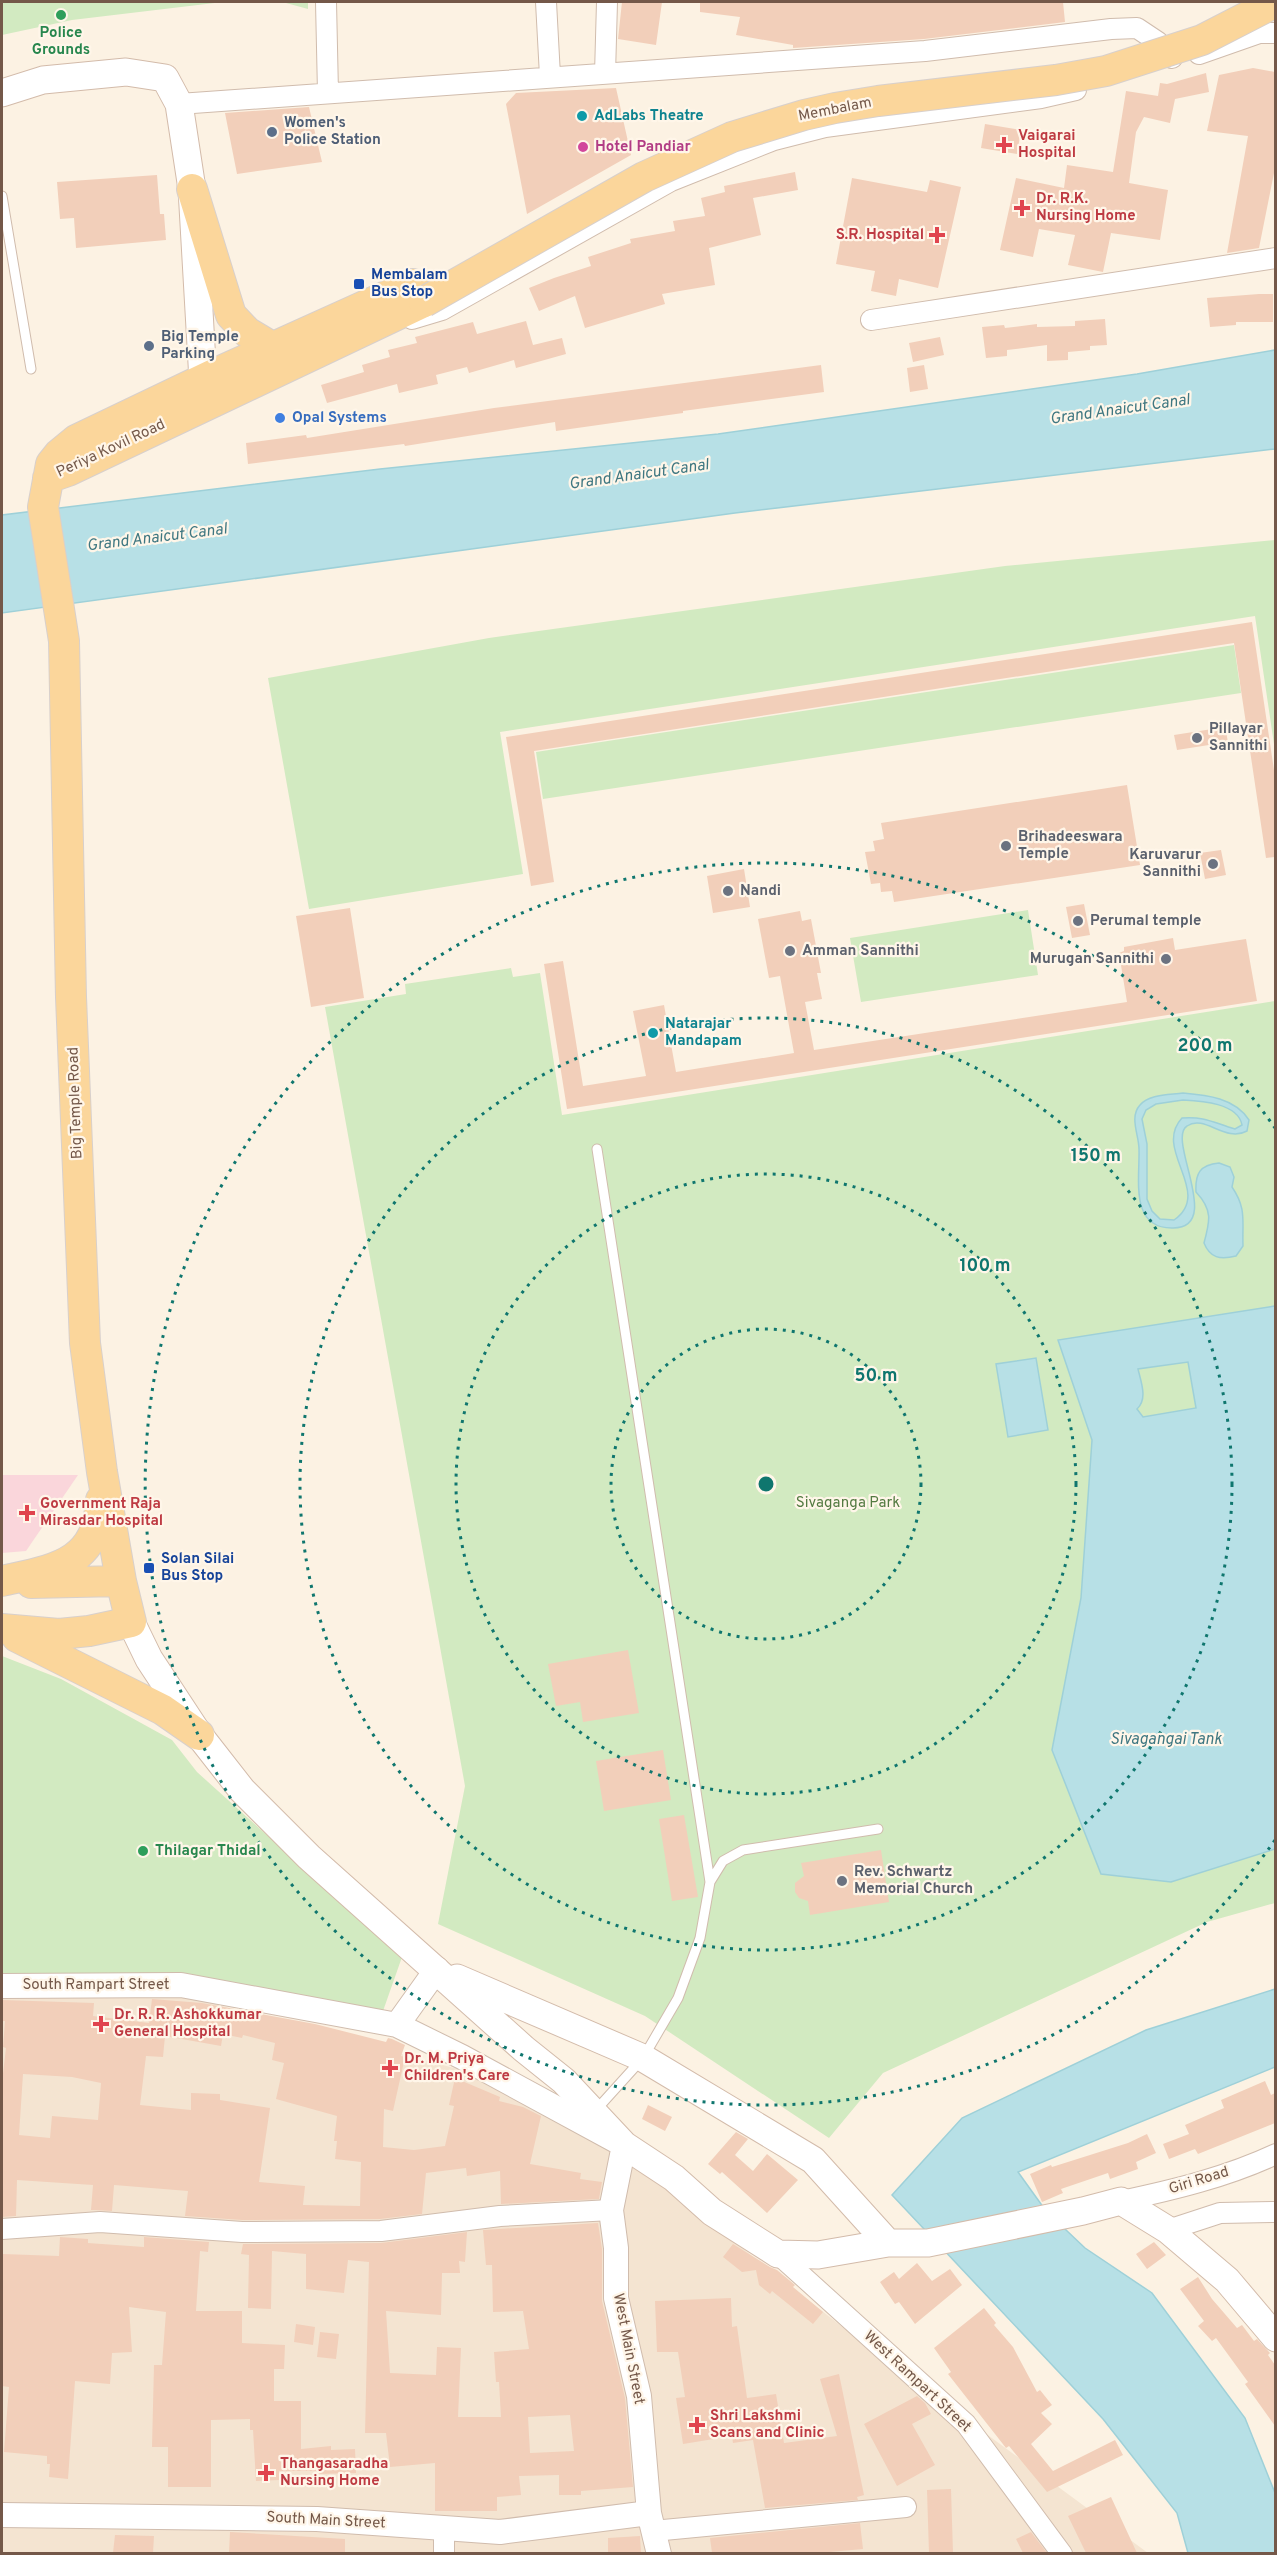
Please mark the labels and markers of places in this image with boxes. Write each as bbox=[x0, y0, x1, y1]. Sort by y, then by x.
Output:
marker: Police Grounds bbox=[54, 8, 68, 22]
place label: Police Grounds bbox=[32, 24, 90, 60]
place label: AdLabs Theatre bbox=[594, 107, 704, 126]
marker: AdLabs Theatre bbox=[575, 109, 589, 123]
place label: Women's Police Station bbox=[284, 114, 381, 150]
marker: Women's Police Station bbox=[265, 125, 279, 139]
place label: Vaigarai Hospital bbox=[1018, 127, 1076, 163]
marker: Vaigarai Hospital bbox=[995, 136, 1013, 154]
place label: Hotel Pandiar bbox=[595, 138, 691, 157]
marker: Hotel Pandiar bbox=[576, 140, 590, 154]
place label: Dr. R.K. Nursing Home bbox=[1036, 190, 1136, 226]
marker: Dr. R.K. Nursing Home bbox=[1013, 199, 1031, 217]
place label: S.R. Hospital bbox=[836, 226, 924, 245]
marker: S.R. Hospital bbox=[928, 226, 946, 244]
place label: Membalam Bus Stop bbox=[371, 266, 448, 302]
marker: Membalam Bus Stop bbox=[352, 277, 366, 291]
place label: Big Temple Parking bbox=[161, 328, 239, 364]
marker: Big Temple Parking bbox=[142, 339, 156, 353]
place label: Opal Systems bbox=[292, 409, 387, 428]
marker: Opal Systems bbox=[273, 411, 287, 425]
place label: Pillayar Sannithi bbox=[1209, 720, 1267, 756]
marker: Pillayar Sannithi bbox=[1190, 731, 1204, 745]
place label: Brihadeeswara Temple bbox=[1018, 828, 1123, 864]
marker: Brihadeeswara Temple bbox=[999, 839, 1013, 853]
place label: Karuvarur Sannithi bbox=[1129, 846, 1202, 882]
marker: Karuvarur Sannithi bbox=[1206, 857, 1220, 871]
place label: Nandi bbox=[740, 882, 781, 901]
marker: Nandi bbox=[721, 884, 735, 898]
place label: Perumal temple bbox=[1090, 912, 1201, 931]
marker: Perumal temple bbox=[1071, 914, 1085, 928]
place label: Amman Sannithi bbox=[802, 942, 919, 961]
marker: Amman Sannithi bbox=[783, 944, 797, 958]
place label: Murugan Sannithi bbox=[1030, 950, 1154, 969]
marker: Murugan Sannithi bbox=[1159, 952, 1173, 966]
place label: Natarajar Mandapam bbox=[665, 1015, 742, 1051]
marker: Natarajar Mandapam bbox=[646, 1026, 660, 1040]
centre of rings bbox=[756, 1474, 776, 1494]
place label: Government Raja Mirasdar Hospital bbox=[40, 1495, 163, 1531]
marker: Government Raja Mirasdar Hospital bbox=[18, 1504, 36, 1522]
place label: Solan Silai Bus Stop bbox=[161, 1550, 234, 1586]
marker: Solan Silai Bus Stop bbox=[142, 1561, 156, 1575]
place label: Thilagar Thidal bbox=[155, 1842, 261, 1861]
marker: Thilagar Thidal bbox=[136, 1844, 150, 1858]
place label: Rev. Schwartz Memorial Church bbox=[854, 1863, 973, 1899]
marker: Rev. Schwartz Memorial Church bbox=[835, 1874, 849, 1888]
place label: Dr. R. R. Ashokkumar General Hospital bbox=[114, 2006, 262, 2042]
marker: Dr. R. R. Ashokkumar General Hospital bbox=[92, 2015, 110, 2033]
place label: Dr. M. Priya Children's Care bbox=[404, 2050, 510, 2086]
marker: Dr. M. Priya Children's Care bbox=[381, 2059, 399, 2077]
place label: Shri Lakshmi Scans and Clinic bbox=[710, 2407, 825, 2443]
marker: Shri Lakshmi Scans and Clinic bbox=[688, 2416, 706, 2434]
place label: Thangasaradha Nursing Home bbox=[280, 2455, 388, 2491]
marker: Thangasaradha Nursing Home bbox=[257, 2464, 275, 2482]

